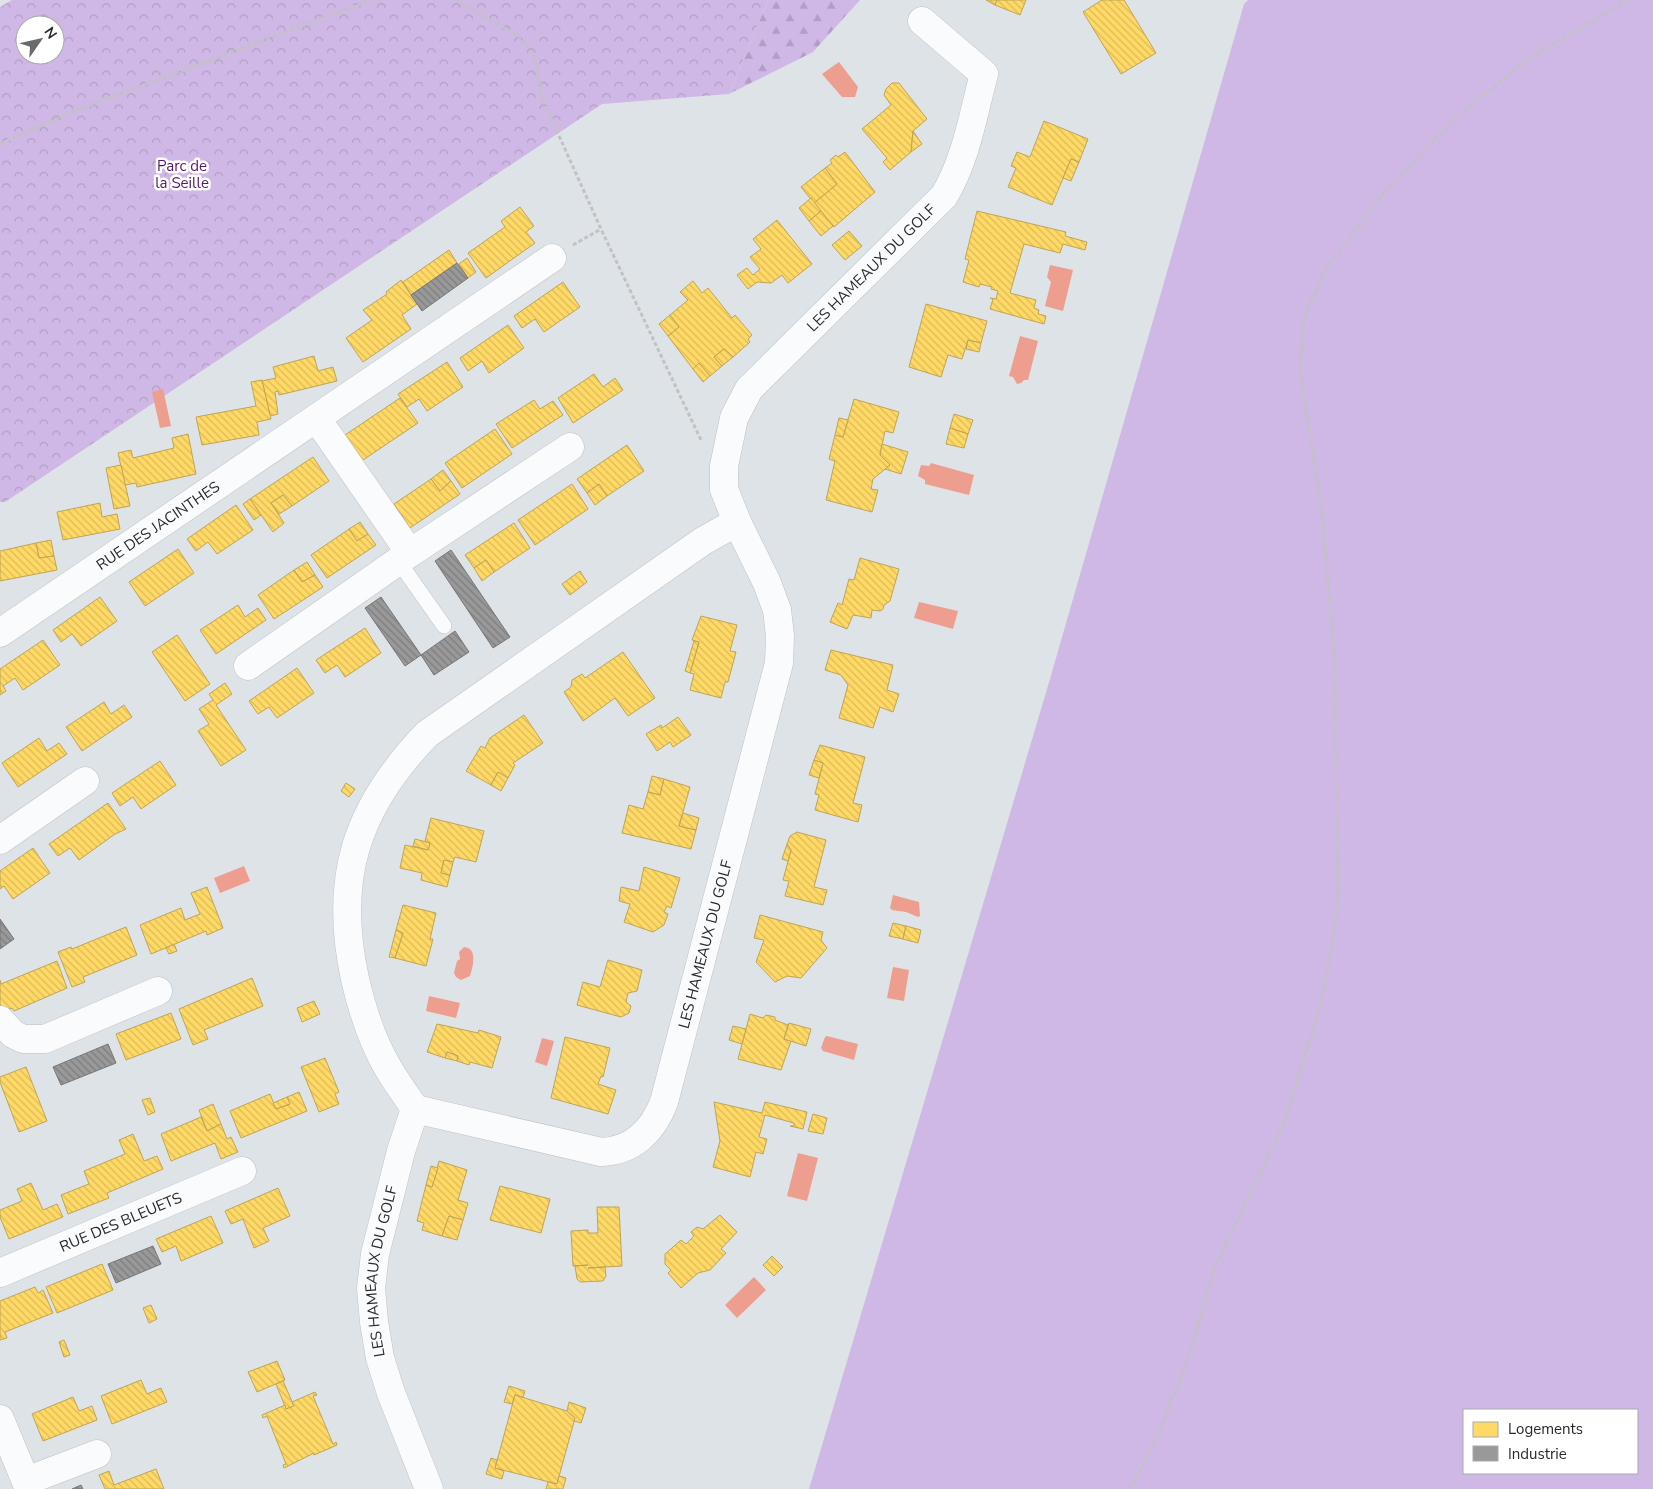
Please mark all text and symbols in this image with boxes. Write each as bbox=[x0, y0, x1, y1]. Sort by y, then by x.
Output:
north arrow bbox=[15, 15, 65, 65]
text: N bbox=[40, 23, 61, 43]
park label: Parc de la Seille bbox=[155, 156, 209, 193]
street label: LES HAMEAUX DU GOLF bbox=[803, 200, 940, 336]
street label: RUE DES JACINTHES bbox=[92, 477, 224, 575]
street label: LES HAMEAUX DU GOLF bbox=[674, 858, 737, 1031]
street label: LES HAMEAUX DU GOLF bbox=[361, 1184, 402, 1358]
street label: RUE DES BLEUETS bbox=[57, 1187, 185, 1257]
legend bbox=[1463, 1409, 1638, 1474]
text: Logements bbox=[1508, 1419, 1583, 1439]
text: Industrie bbox=[1508, 1444, 1567, 1464]

